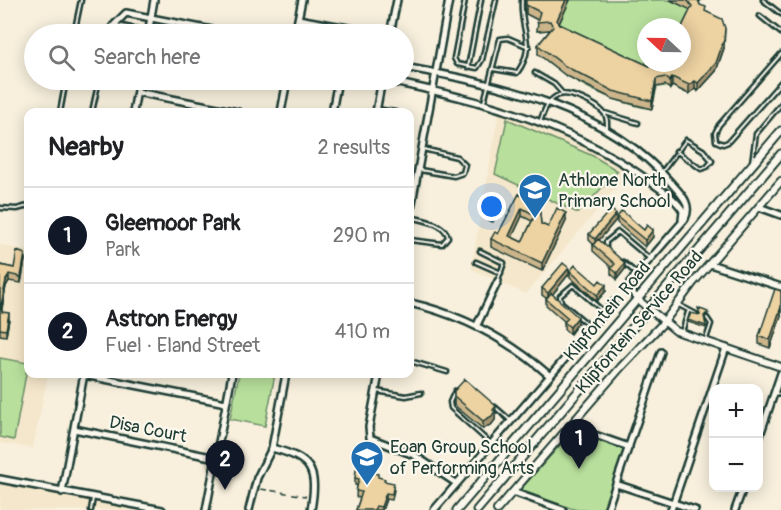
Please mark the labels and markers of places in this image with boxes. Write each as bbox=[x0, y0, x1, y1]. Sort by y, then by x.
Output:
place label: Athlone North Primary School bbox=[558, 169, 671, 213]
school or university icon: Athlone North Primary School bbox=[517, 172, 553, 219]
pin: 1 bbox=[560, 420, 598, 469]
place label: Eoan Group School of Performing Arts bbox=[390, 436, 534, 480]
school or university icon: Eoan Group School of Performing Arts bbox=[349, 439, 385, 486]
pin: 2 bbox=[206, 440, 244, 490]

